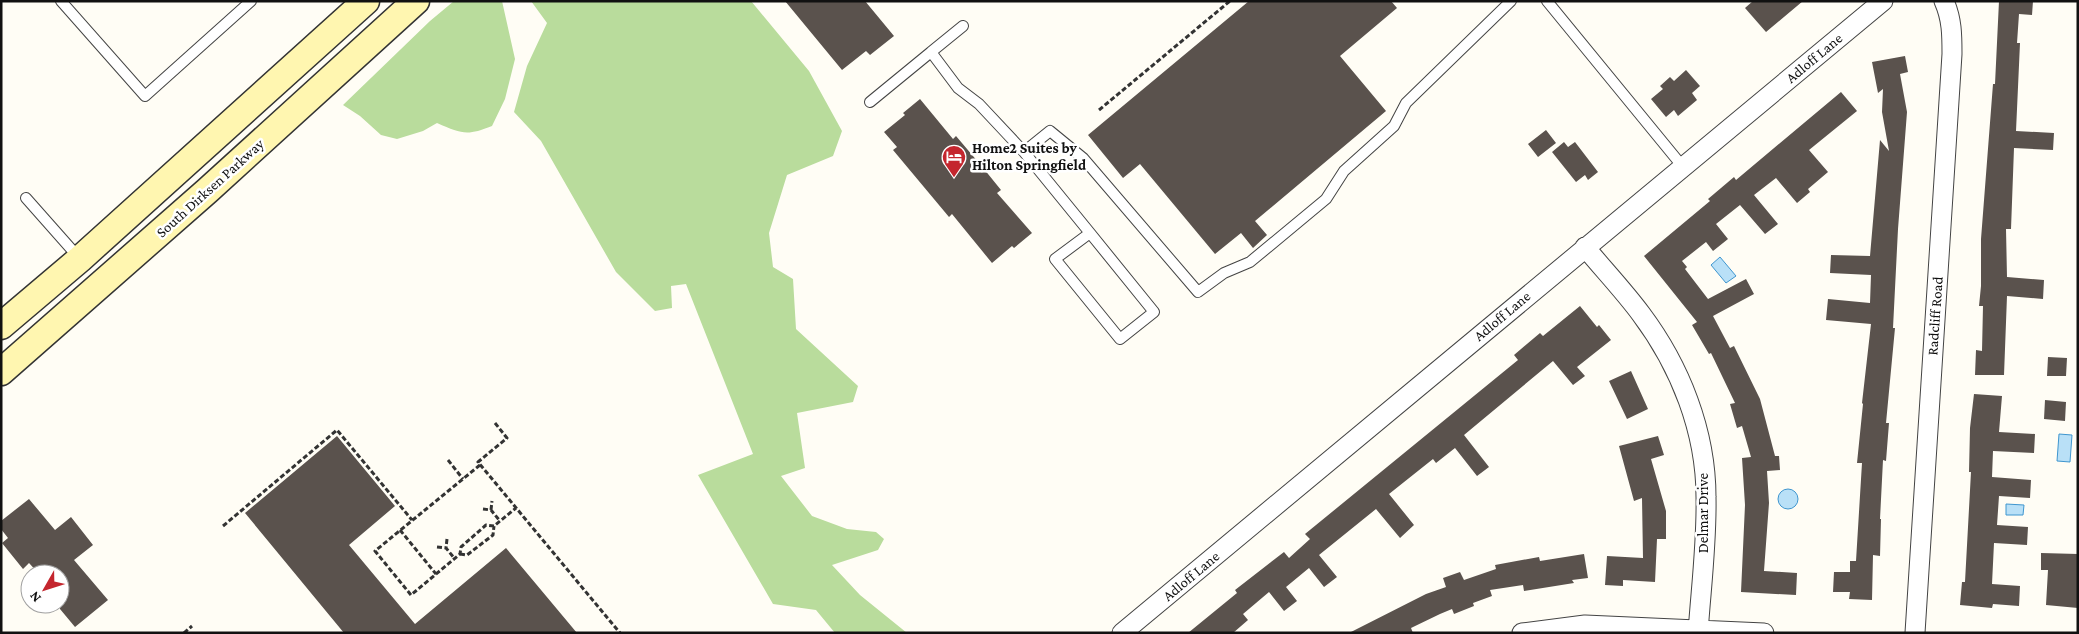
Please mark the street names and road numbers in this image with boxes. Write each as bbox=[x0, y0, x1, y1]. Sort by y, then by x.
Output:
street label: Adloff Lane bbox=[1783, 30, 1846, 86]
street label: South Dirksen Parkway bbox=[153, 136, 268, 241]
street label: Radcliff Road bbox=[1924, 276, 1946, 356]
street label: Adloff Lane bbox=[1471, 288, 1534, 344]
street label: Delmar Drive bbox=[1695, 472, 1711, 553]
street label: Adloff Lane bbox=[1160, 548, 1223, 604]

